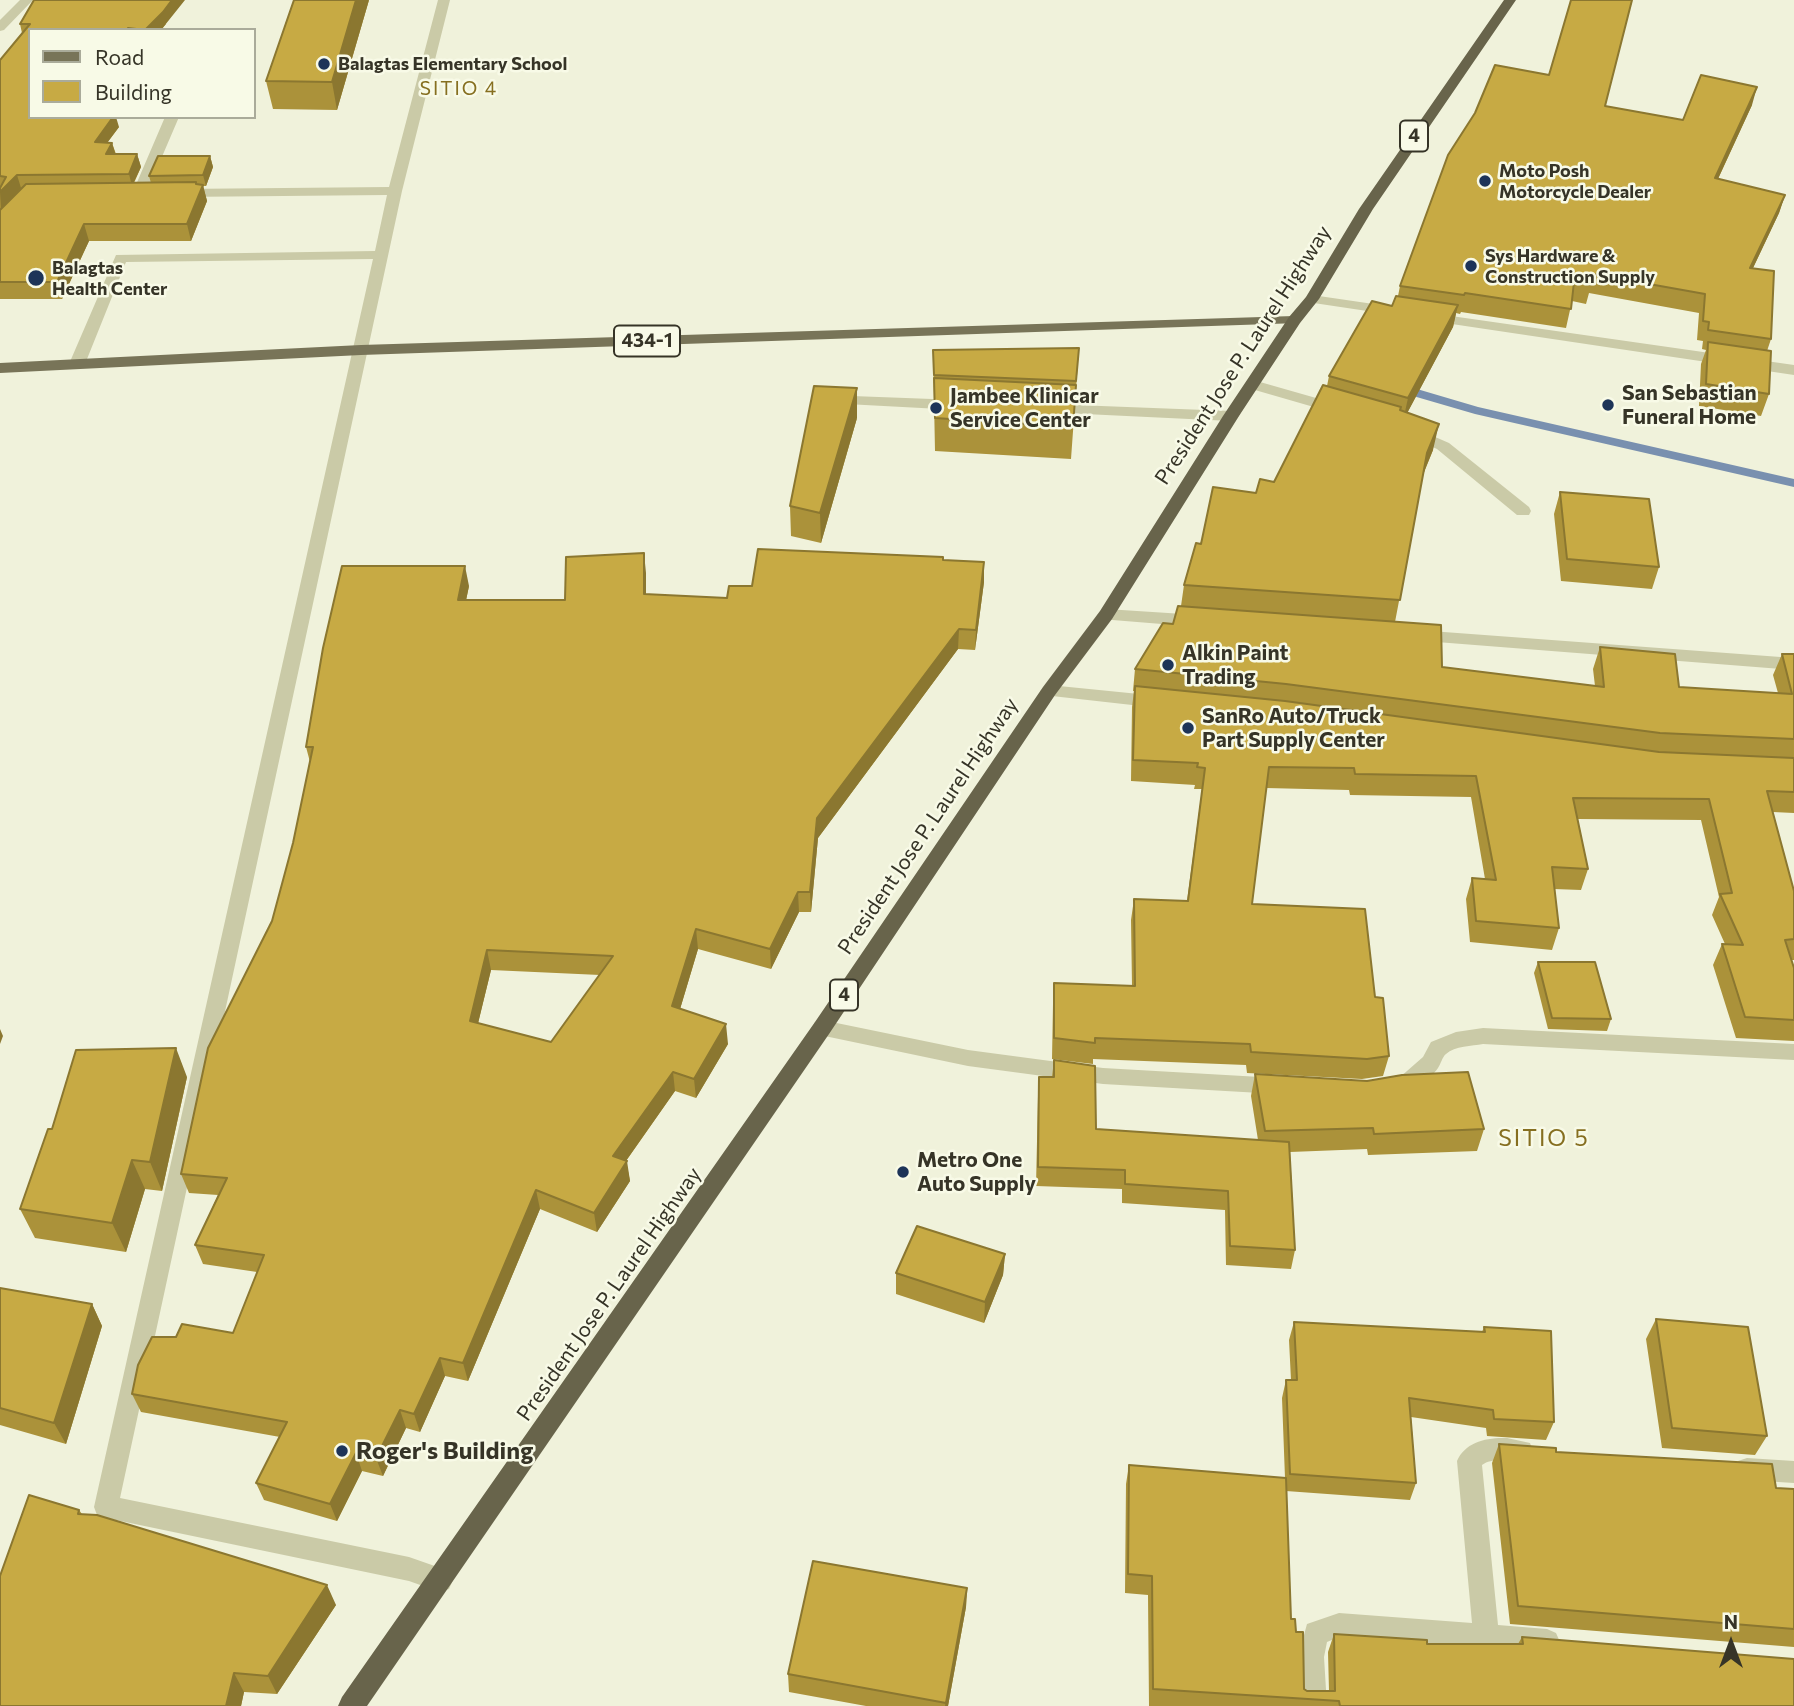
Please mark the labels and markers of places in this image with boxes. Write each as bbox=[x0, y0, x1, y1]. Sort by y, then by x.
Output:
place label: Balagtas Elementary School bbox=[338, 53, 568, 75]
marker: Balagtas Elementary School bbox=[316, 56, 332, 72]
place label: Moto Posh Motorcycle Dealer bbox=[1499, 160, 1651, 202]
marker: Moto Posh Motorcycle Dealer bbox=[1477, 173, 1493, 189]
place label: Sys Hardware & Construction Supply bbox=[1485, 245, 1655, 288]
place label: Balagtas Health Center bbox=[52, 257, 167, 300]
marker: Sys Hardware & Construction Supply bbox=[1463, 258, 1479, 274]
marker: Balagtas Health Center bbox=[26, 268, 46, 288]
place label: San Sebastian Funeral Home bbox=[1622, 380, 1757, 430]
place label: Jambee Klinicar Service Center bbox=[950, 383, 1099, 433]
marker: San Sebastian Funeral Home bbox=[1600, 397, 1616, 413]
marker: Jambee Klinicar Service Center bbox=[928, 400, 944, 416]
place label: Alkin Paint Trading bbox=[1182, 640, 1288, 690]
marker: Alkin Paint Trading bbox=[1160, 657, 1176, 673]
place label: SanRo Auto/Truck Part Supply Center bbox=[1202, 703, 1385, 753]
marker: SanRo Auto/Truck Part Supply Center bbox=[1180, 720, 1196, 736]
place label: Metro One Auto Supply bbox=[917, 1147, 1036, 1197]
marker: Metro One Auto Supply bbox=[895, 1164, 911, 1180]
place label: Roger's Building bbox=[356, 1437, 533, 1465]
marker: Roger's Building bbox=[334, 1443, 350, 1459]

